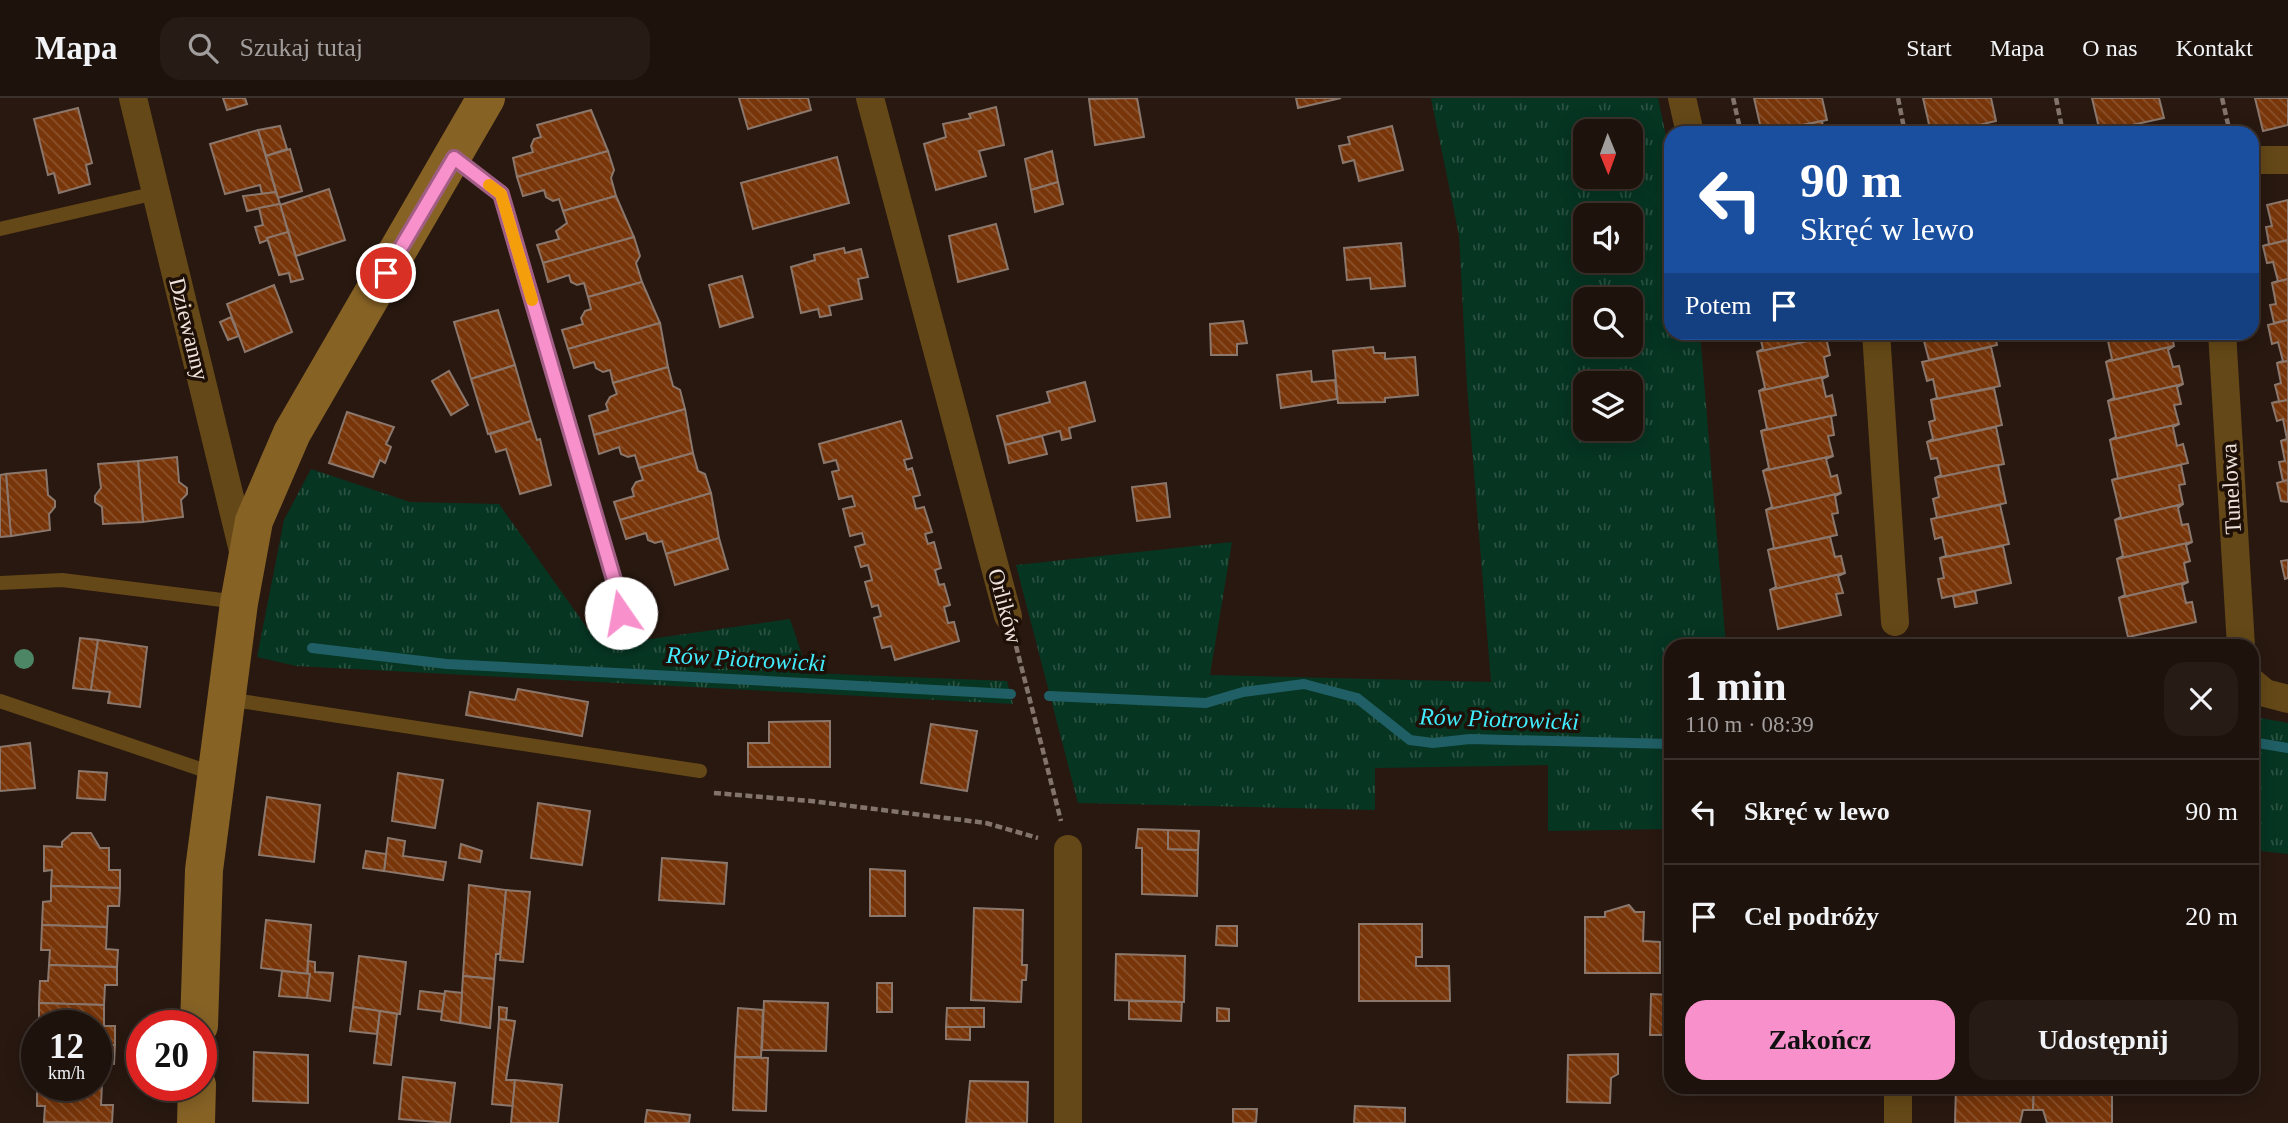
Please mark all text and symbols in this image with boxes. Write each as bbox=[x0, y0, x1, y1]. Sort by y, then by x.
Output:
search box bbox=[160, 17, 650, 80]
icon: search bbox=[184, 29, 222, 67]
text: Mapa bbox=[35, 30, 118, 66]
text: Szukaj tutaj bbox=[240, 33, 363, 62]
text: Start bbox=[1906, 35, 1952, 61]
text: Mapa bbox=[1990, 35, 2044, 61]
text: O nas bbox=[2082, 35, 2138, 61]
text: Kontakt bbox=[2176, 35, 2253, 61]
north arrow bbox=[1573, 119, 1643, 189]
map controls bbox=[1573, 119, 1643, 441]
text: 90 m bbox=[1800, 153, 1902, 208]
icon: left bbox=[1685, 154, 1776, 245]
button: sound bbox=[1573, 203, 1643, 273]
text: Skręć w lewo bbox=[1800, 211, 1974, 247]
pin bbox=[356, 243, 416, 303]
icon: arrive bbox=[367, 254, 405, 292]
street label: Dziewanny bbox=[164, 275, 214, 383]
button: search bbox=[1573, 287, 1643, 357]
icon: arrive bbox=[1765, 287, 1803, 325]
text: Potem bbox=[1685, 291, 1751, 320]
button: layers bbox=[1573, 371, 1643, 441]
street label: Tunelowa bbox=[2216, 443, 2246, 535]
street label: Orlików bbox=[983, 566, 1027, 647]
position arrow bbox=[584, 576, 658, 650]
water label: Rów Piotrowicki bbox=[665, 642, 826, 676]
button: close bbox=[2164, 662, 2238, 736]
text: 1 min bbox=[1685, 663, 1787, 709]
water label: Rów Piotrowicki bbox=[1418, 703, 1579, 735]
text: 110 m · 08:39 bbox=[1685, 712, 1814, 737]
icon: left bbox=[1685, 793, 1723, 831]
text: Skręć w lewo bbox=[1744, 797, 1890, 826]
text: 90 m bbox=[2185, 797, 2238, 826]
icon: arrive bbox=[1685, 898, 1723, 936]
text: Cel podróży bbox=[1744, 902, 1879, 931]
text: 20 m bbox=[2185, 902, 2238, 931]
button: Zakończ bbox=[1685, 1000, 1955, 1080]
button: Udostępnij bbox=[1969, 1000, 2238, 1080]
speed limit sign: 20 bbox=[126, 1010, 217, 1101]
text: 12 bbox=[49, 1027, 84, 1066]
text: km/h bbox=[48, 1063, 85, 1083]

